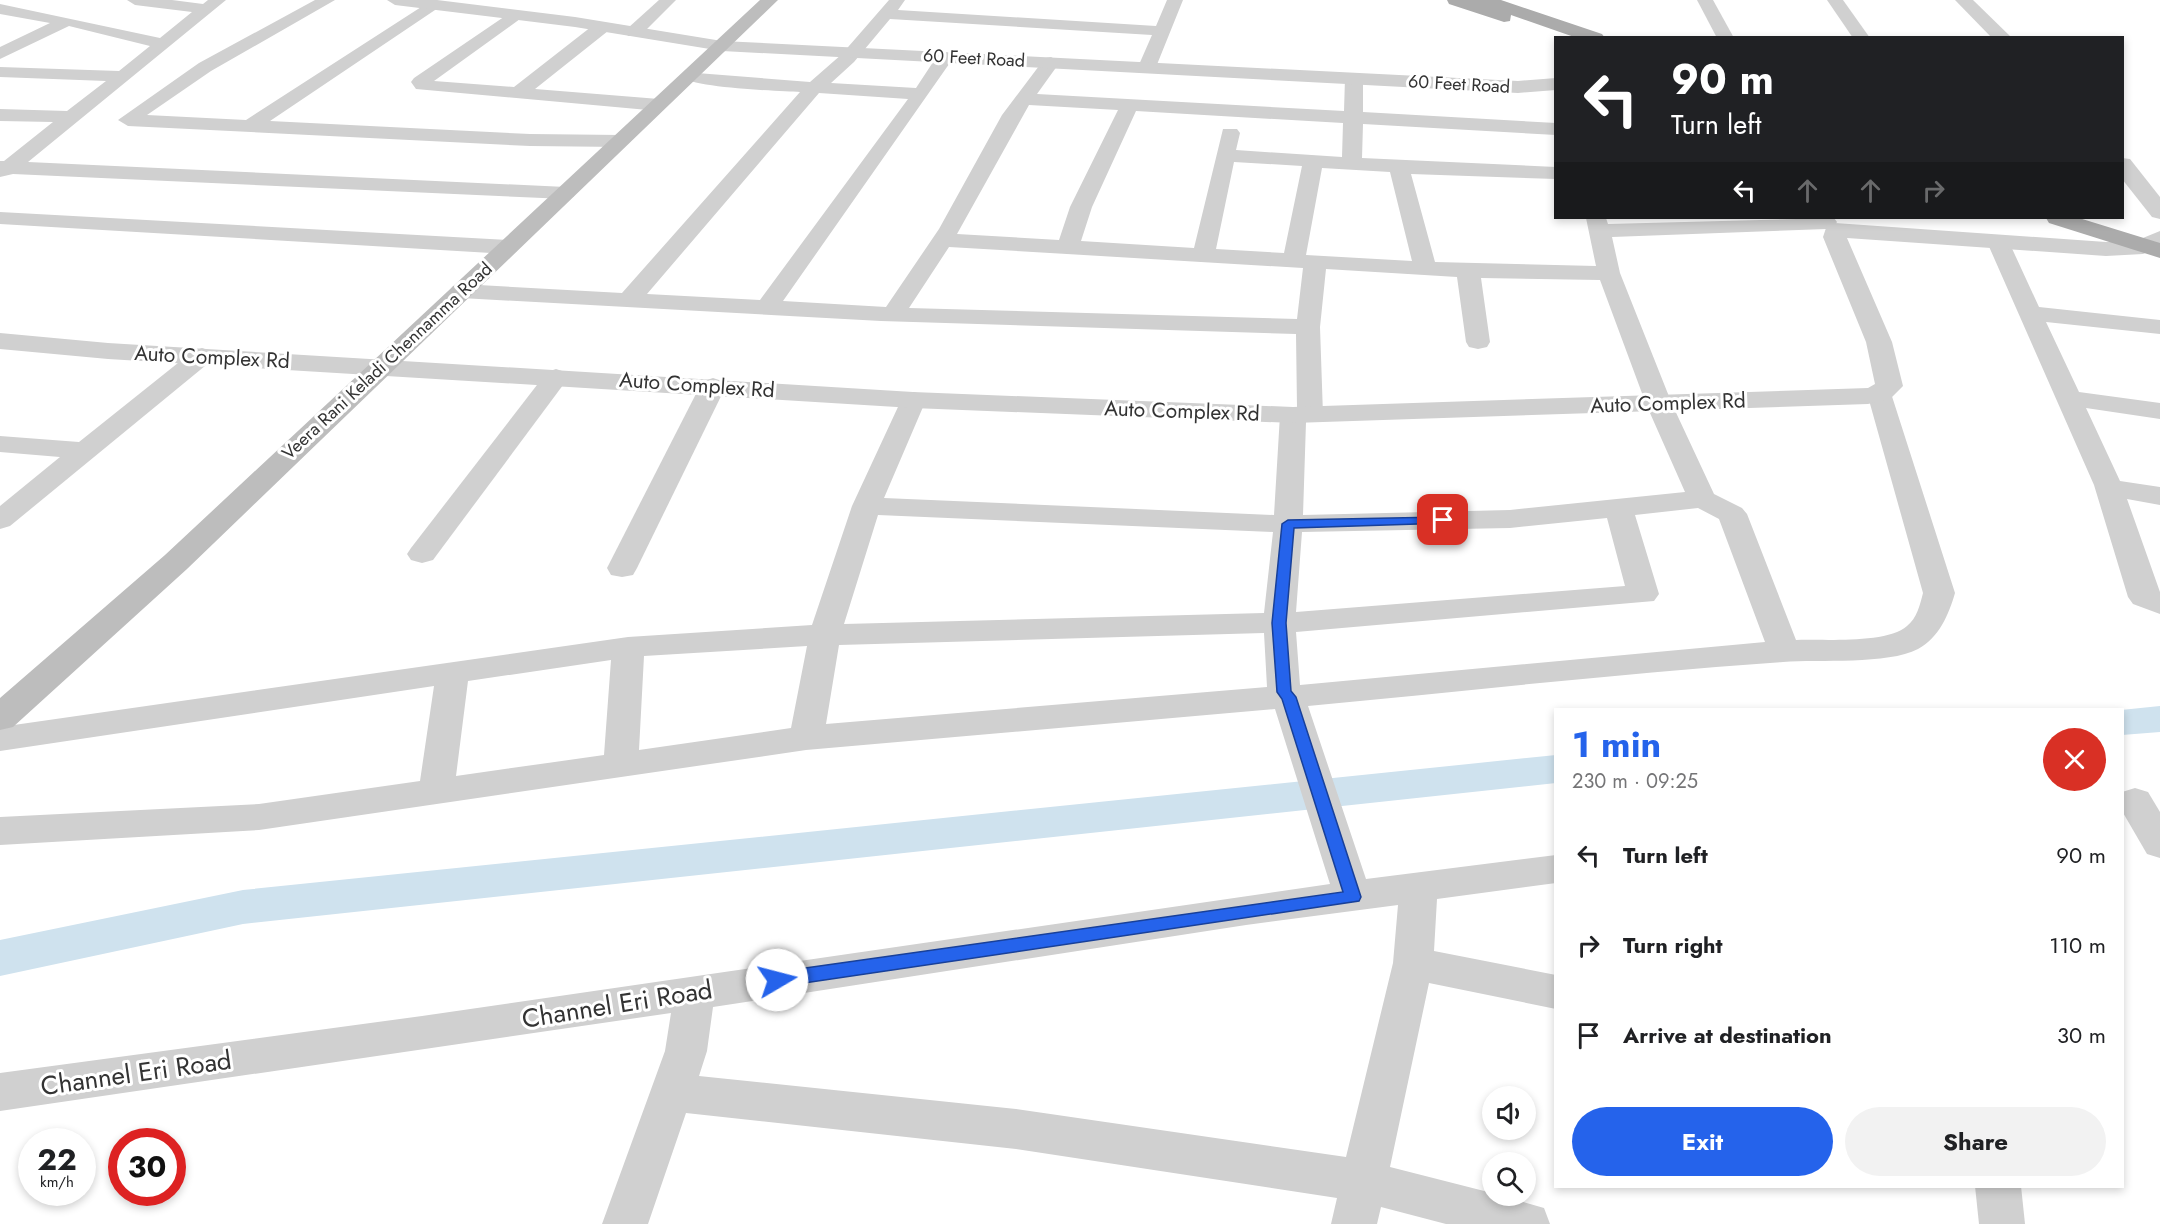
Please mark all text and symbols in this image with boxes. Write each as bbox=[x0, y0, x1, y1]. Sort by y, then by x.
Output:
street label: 60 Feet Road bbox=[922, 42, 1026, 74]
text: 90 m bbox=[1671, 49, 1774, 110]
icon: left bbox=[1572, 60, 1650, 138]
street label: 60 Feet Road bbox=[1407, 68, 1511, 100]
text: Turn left bbox=[1671, 105, 1761, 144]
icon: left bbox=[1728, 174, 1761, 207]
icon: ahead bbox=[1791, 174, 1824, 207]
icon: ahead bbox=[1854, 174, 1887, 207]
icon: right bbox=[1917, 174, 1950, 207]
street label: Veera Rani Keladi Chennamma Road bbox=[276, 256, 498, 466]
street label: Auto Complex Rd bbox=[133, 338, 291, 376]
street label: Auto Complex Rd bbox=[618, 365, 776, 405]
street label: Auto Complex Rd bbox=[1590, 385, 1746, 421]
street label: Auto Complex Rd bbox=[1104, 393, 1260, 429]
pin bbox=[1417, 494, 1468, 545]
icon: arrive bbox=[1426, 503, 1459, 536]
text: 1 min bbox=[1572, 718, 1661, 770]
button: close bbox=[2043, 728, 2106, 791]
text: 230 m · 09:25 bbox=[1572, 767, 1698, 796]
icon: left bbox=[1572, 839, 1605, 872]
text: Turn left bbox=[1623, 839, 1708, 871]
text: 90 m bbox=[2056, 839, 2106, 871]
icon: right bbox=[1572, 929, 1605, 962]
text: Turn right bbox=[1623, 929, 1723, 961]
text: 110 m bbox=[2049, 929, 2106, 961]
position arrow bbox=[745, 948, 809, 1012]
street label: Channel Eri Road bbox=[519, 970, 715, 1038]
icon: arrive bbox=[1572, 1019, 1605, 1052]
text: Arrive at destination bbox=[1623, 1019, 1832, 1051]
text: 30 m bbox=[2057, 1019, 2106, 1051]
street label: Channel Eri Road bbox=[38, 1041, 234, 1105]
map controls bbox=[1482, 1086, 1536, 1206]
button: sound bbox=[1482, 1086, 1536, 1140]
button: Exit bbox=[1572, 1107, 1833, 1176]
button: Share bbox=[1845, 1107, 2106, 1176]
speed limit sign: 30 bbox=[108, 1128, 186, 1206]
text: 22 bbox=[37, 1138, 77, 1181]
button: search bbox=[1482, 1152, 1536, 1206]
text: km/h bbox=[40, 1171, 74, 1193]

